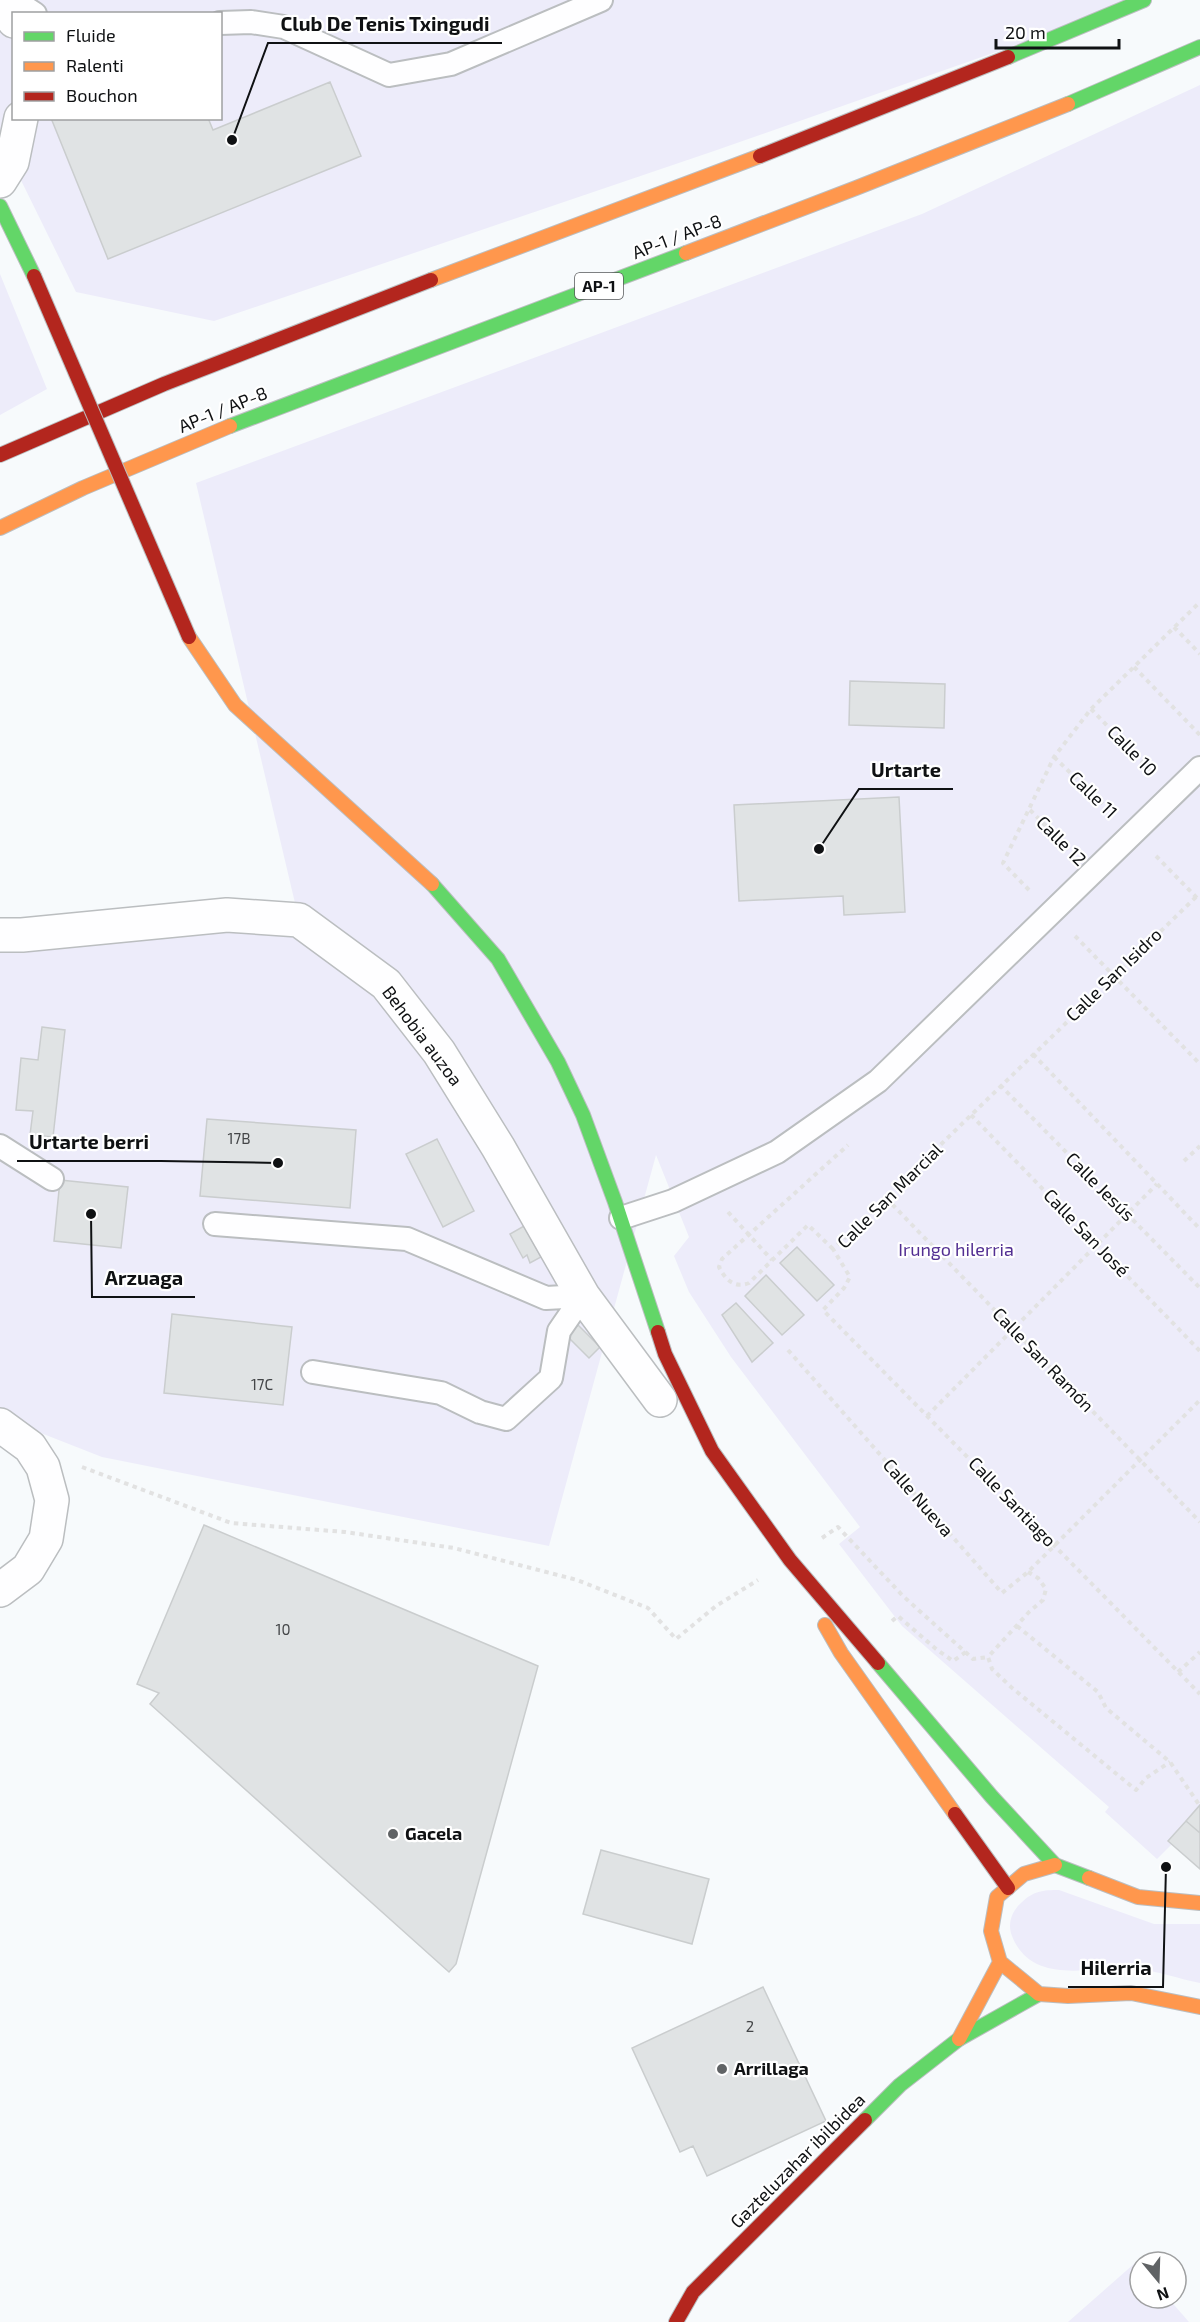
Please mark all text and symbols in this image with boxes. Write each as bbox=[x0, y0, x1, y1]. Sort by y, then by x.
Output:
callout: Club De Tenis Txingudi bbox=[268, 5, 502, 43]
text: Club De Tenis Txingudi bbox=[280, 11, 490, 35]
legend bbox=[12, 12, 222, 120]
scale bar bbox=[996, 12, 1119, 50]
text: 20 m bbox=[1005, 21, 1046, 43]
text: Fluide bbox=[66, 24, 116, 46]
text: Ralenti bbox=[66, 54, 124, 76]
text: Bouchon bbox=[66, 84, 138, 106]
street label: AP-1 / AP-8 bbox=[629, 209, 724, 263]
road number: AP-1 bbox=[575, 273, 623, 299]
street label: AP-1 / AP-8 bbox=[175, 381, 270, 437]
street label: Calle 10 bbox=[1103, 720, 1162, 780]
callout: Urtarte bbox=[859, 751, 953, 789]
text: Urtarte bbox=[871, 757, 941, 781]
street label: Calle 11 bbox=[1065, 766, 1123, 823]
street label: Calle 12 bbox=[1032, 811, 1091, 870]
street label: Calle San Isidro bbox=[1061, 923, 1166, 1026]
street label: Behobia auzoa bbox=[378, 981, 468, 1090]
callout: Urtarte berri bbox=[17, 1123, 161, 1161]
text: Urtarte berri bbox=[29, 1129, 149, 1153]
house number: 17B bbox=[228, 1129, 250, 1147]
street label: Calle San Marcial bbox=[832, 1138, 947, 1253]
street label: Calle Jesús bbox=[1062, 1147, 1140, 1225]
street label: Calle San José bbox=[1039, 1184, 1134, 1281]
park label: Irungo hilerria bbox=[898, 1238, 1014, 1260]
callout: Arzuaga bbox=[92, 1259, 195, 1297]
text: Arzuaga bbox=[105, 1265, 183, 1289]
street label: Calle San Ramón bbox=[988, 1303, 1099, 1416]
house number: 17C bbox=[251, 1375, 274, 1393]
street label: Calle Santiago bbox=[964, 1452, 1061, 1551]
street label: Calle Nueva bbox=[879, 1454, 959, 1541]
house number: 10 bbox=[275, 1620, 291, 1638]
place label: Gacela bbox=[405, 1822, 462, 1844]
marker: Gacela bbox=[386, 1827, 400, 1841]
callout: Hilerria bbox=[1068, 1949, 1163, 1987]
text: Hilerria bbox=[1080, 1955, 1152, 1979]
house number: 2 bbox=[746, 2017, 754, 2035]
place label: Arrillaga bbox=[734, 2057, 809, 2079]
marker: Arrillaga bbox=[715, 2062, 729, 2076]
street label: Gazteluzahar ibilbidea bbox=[725, 2088, 869, 2232]
north arrow bbox=[1128, 2250, 1188, 2310]
text: N bbox=[1154, 2284, 1172, 2306]

